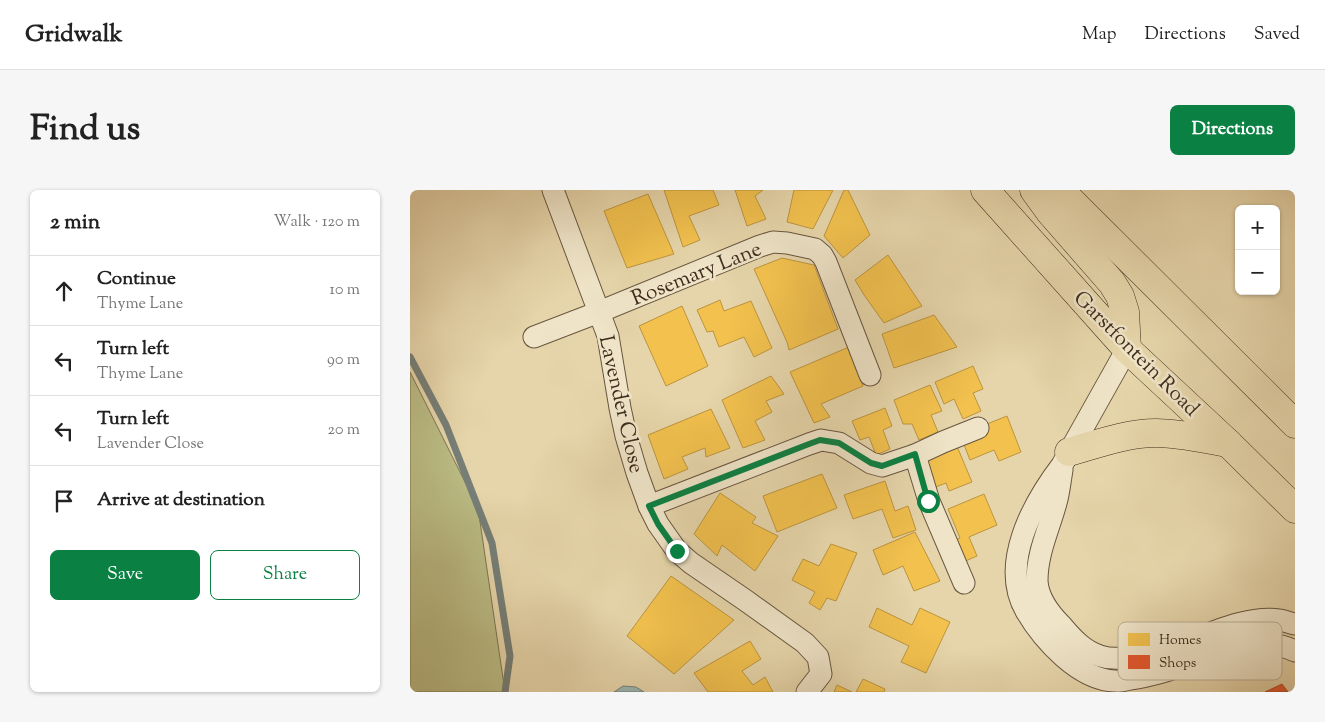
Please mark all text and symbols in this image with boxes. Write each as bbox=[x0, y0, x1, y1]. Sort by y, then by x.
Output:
text: Gridwalk bbox=[25, 18, 123, 52]
text: Map bbox=[1082, 22, 1117, 48]
text: Directions bbox=[1145, 22, 1226, 48]
text: Saved bbox=[1254, 22, 1300, 48]
text: Find us bbox=[30, 105, 140, 156]
button: Directions bbox=[1170, 105, 1295, 155]
map controls bbox=[1235, 205, 1280, 295]
button: + bbox=[1235, 205, 1280, 250]
text: 2 min bbox=[50, 208, 100, 238]
text: Walk · 120 m bbox=[274, 211, 360, 234]
street label: Rosemary Lane bbox=[627, 235, 766, 315]
button: − bbox=[1235, 250, 1280, 295]
text: Continue bbox=[97, 266, 176, 293]
icon: ahead bbox=[50, 277, 78, 305]
text: 10 m bbox=[330, 279, 360, 302]
street label: Garstfontein Road bbox=[1066, 285, 1205, 424]
text: Thyme Lane bbox=[97, 293, 183, 316]
street label: Lavender Close bbox=[590, 333, 650, 476]
text: Turn left bbox=[97, 336, 169, 363]
icon: left bbox=[50, 347, 78, 375]
text: 90 m bbox=[327, 349, 360, 372]
text: Thyme Lane bbox=[97, 363, 183, 386]
text: Turn left bbox=[97, 406, 169, 433]
icon: left bbox=[50, 417, 78, 445]
text: 20 m bbox=[327, 419, 360, 442]
text: Lavender Close bbox=[97, 433, 204, 456]
icon: arrive bbox=[50, 487, 78, 515]
text: Arrive at destination bbox=[97, 487, 265, 514]
route start bbox=[917, 490, 940, 513]
route end bbox=[666, 540, 689, 563]
button: Save bbox=[50, 550, 200, 600]
button: Share bbox=[210, 550, 360, 600]
legend bbox=[1118, 622, 1282, 680]
text: Homes bbox=[1159, 631, 1201, 651]
text: Shops bbox=[1159, 654, 1196, 674]

